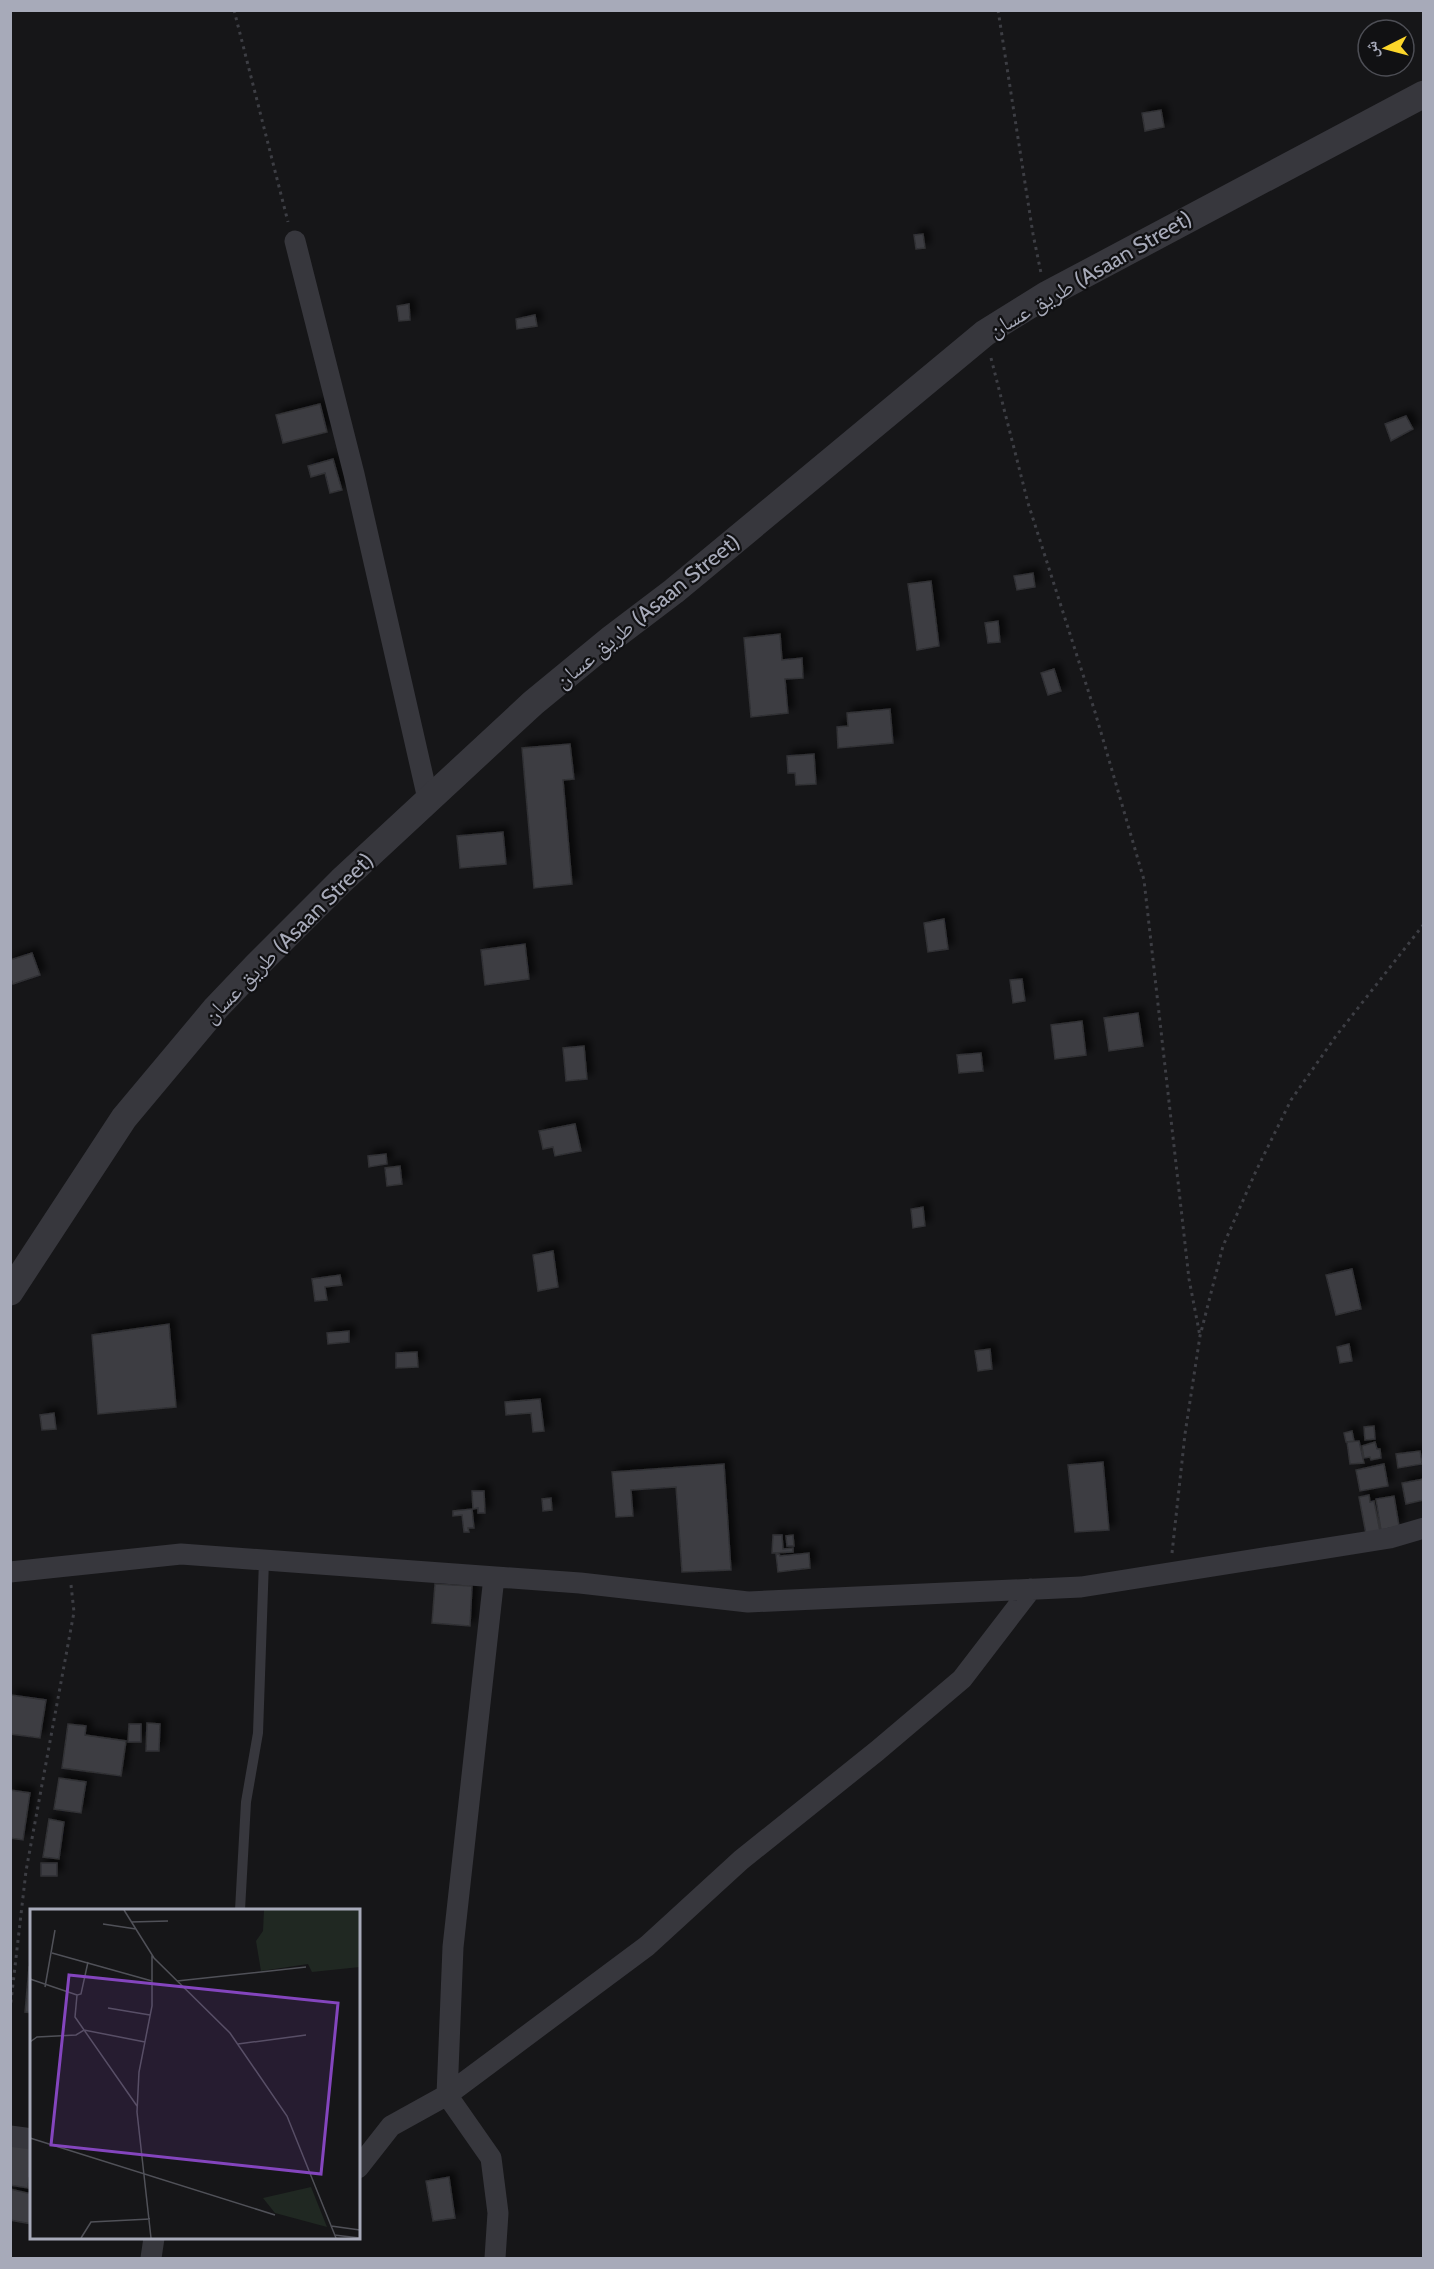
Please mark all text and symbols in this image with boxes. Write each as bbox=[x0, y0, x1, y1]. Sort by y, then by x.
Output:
north arrow bbox=[1356, 18, 1416, 78]
text: ش bbox=[1361, 40, 1382, 59]
street label: طريق عسان (Asaan Street) bbox=[983, 205, 1197, 343]
street label: طريق عسان (Asaan Street) bbox=[549, 528, 745, 694]
street label: طريق عسان (Asaan Street) bbox=[197, 847, 379, 1029]
inset map bbox=[30, 1909, 360, 2239]

